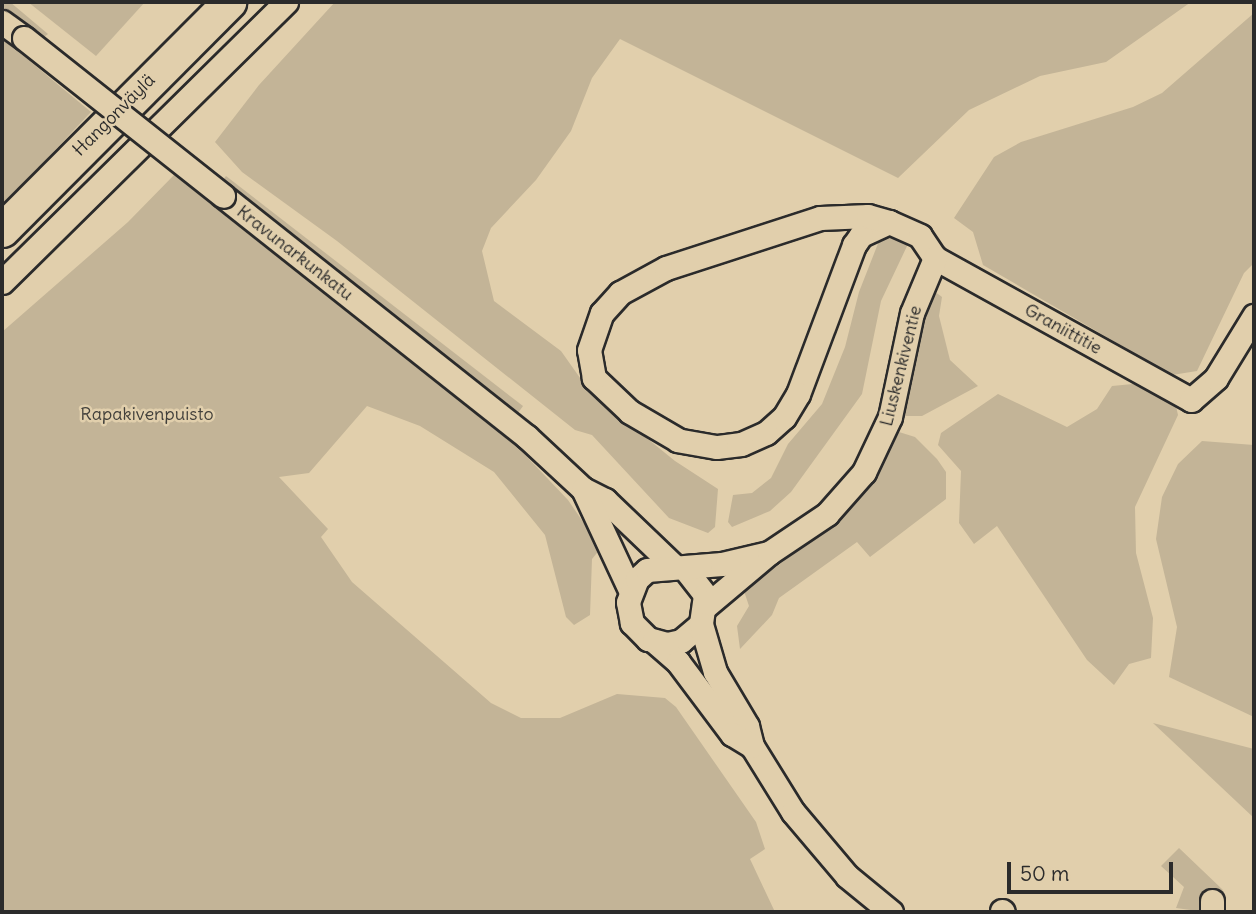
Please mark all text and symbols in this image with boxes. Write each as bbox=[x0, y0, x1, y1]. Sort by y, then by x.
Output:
street label: Hangonväylä bbox=[68, 69, 160, 161]
street label: Kravunarkunkatu bbox=[232, 201, 358, 305]
street label: Graniittitie bbox=[1021, 299, 1105, 359]
street label: Liuskenkiventie bbox=[876, 304, 926, 428]
park label: Rapakivenpuisto bbox=[80, 403, 214, 425]
scale bar bbox=[1011, 848, 1177, 892]
text: 50 m bbox=[1020, 860, 1069, 887]

